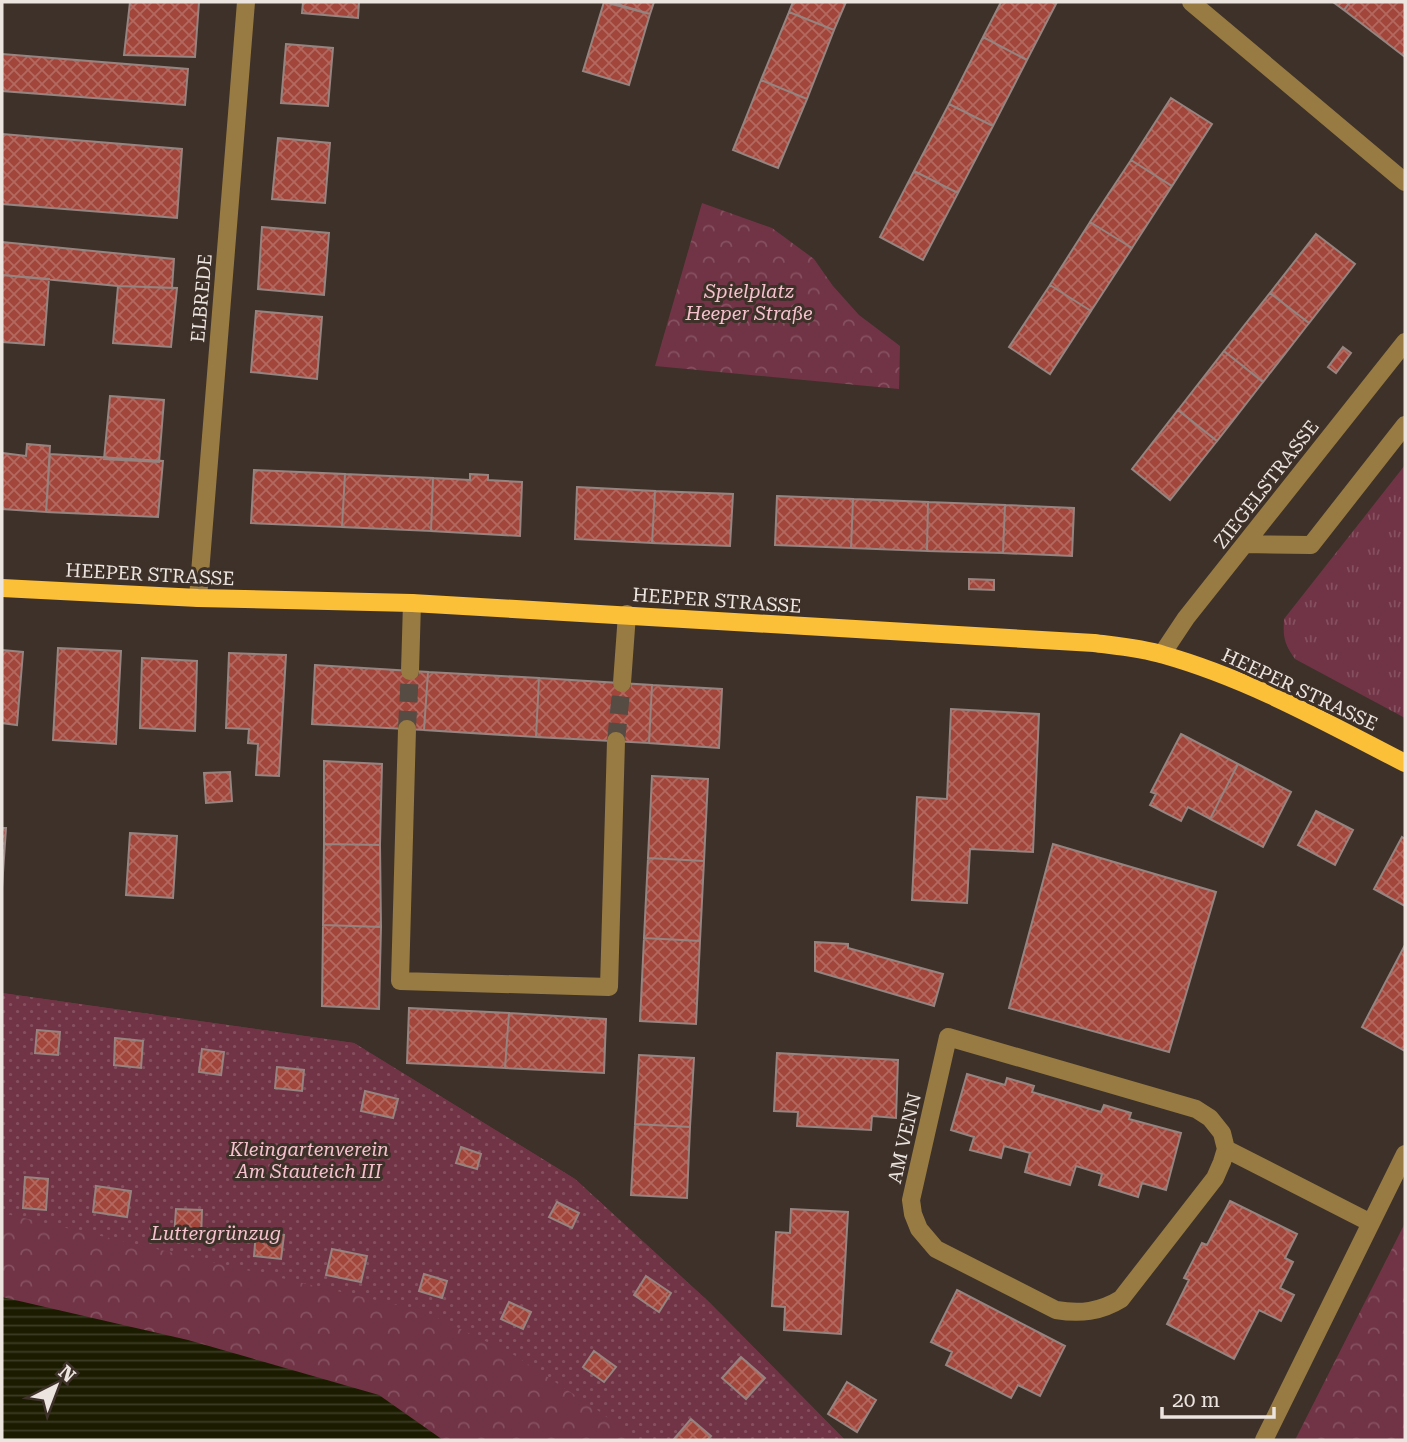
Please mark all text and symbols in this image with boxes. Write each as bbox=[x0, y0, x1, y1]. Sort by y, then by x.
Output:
street label: ELBREDE bbox=[186, 253, 217, 343]
park label: Spielplatz Heeper Straße bbox=[684, 280, 813, 325]
street label: ZIEGELSTRASSE bbox=[1209, 416, 1324, 553]
street label: HEEPER STRASSE bbox=[65, 559, 235, 590]
street label: HEEPER STRASSE bbox=[632, 583, 802, 618]
street label: HEEPER STRASSE bbox=[1218, 643, 1381, 736]
street label: AM VENN bbox=[883, 1091, 926, 1186]
park label: Kleingartenverein Am Stauteich III bbox=[228, 1138, 389, 1183]
park label: Luttergrünzug bbox=[150, 1222, 281, 1245]
north arrow bbox=[21, 1351, 91, 1421]
text: N bbox=[54, 1360, 80, 1387]
scale bar bbox=[1162, 1376, 1274, 1420]
text: 20 m bbox=[1172, 1388, 1220, 1412]

